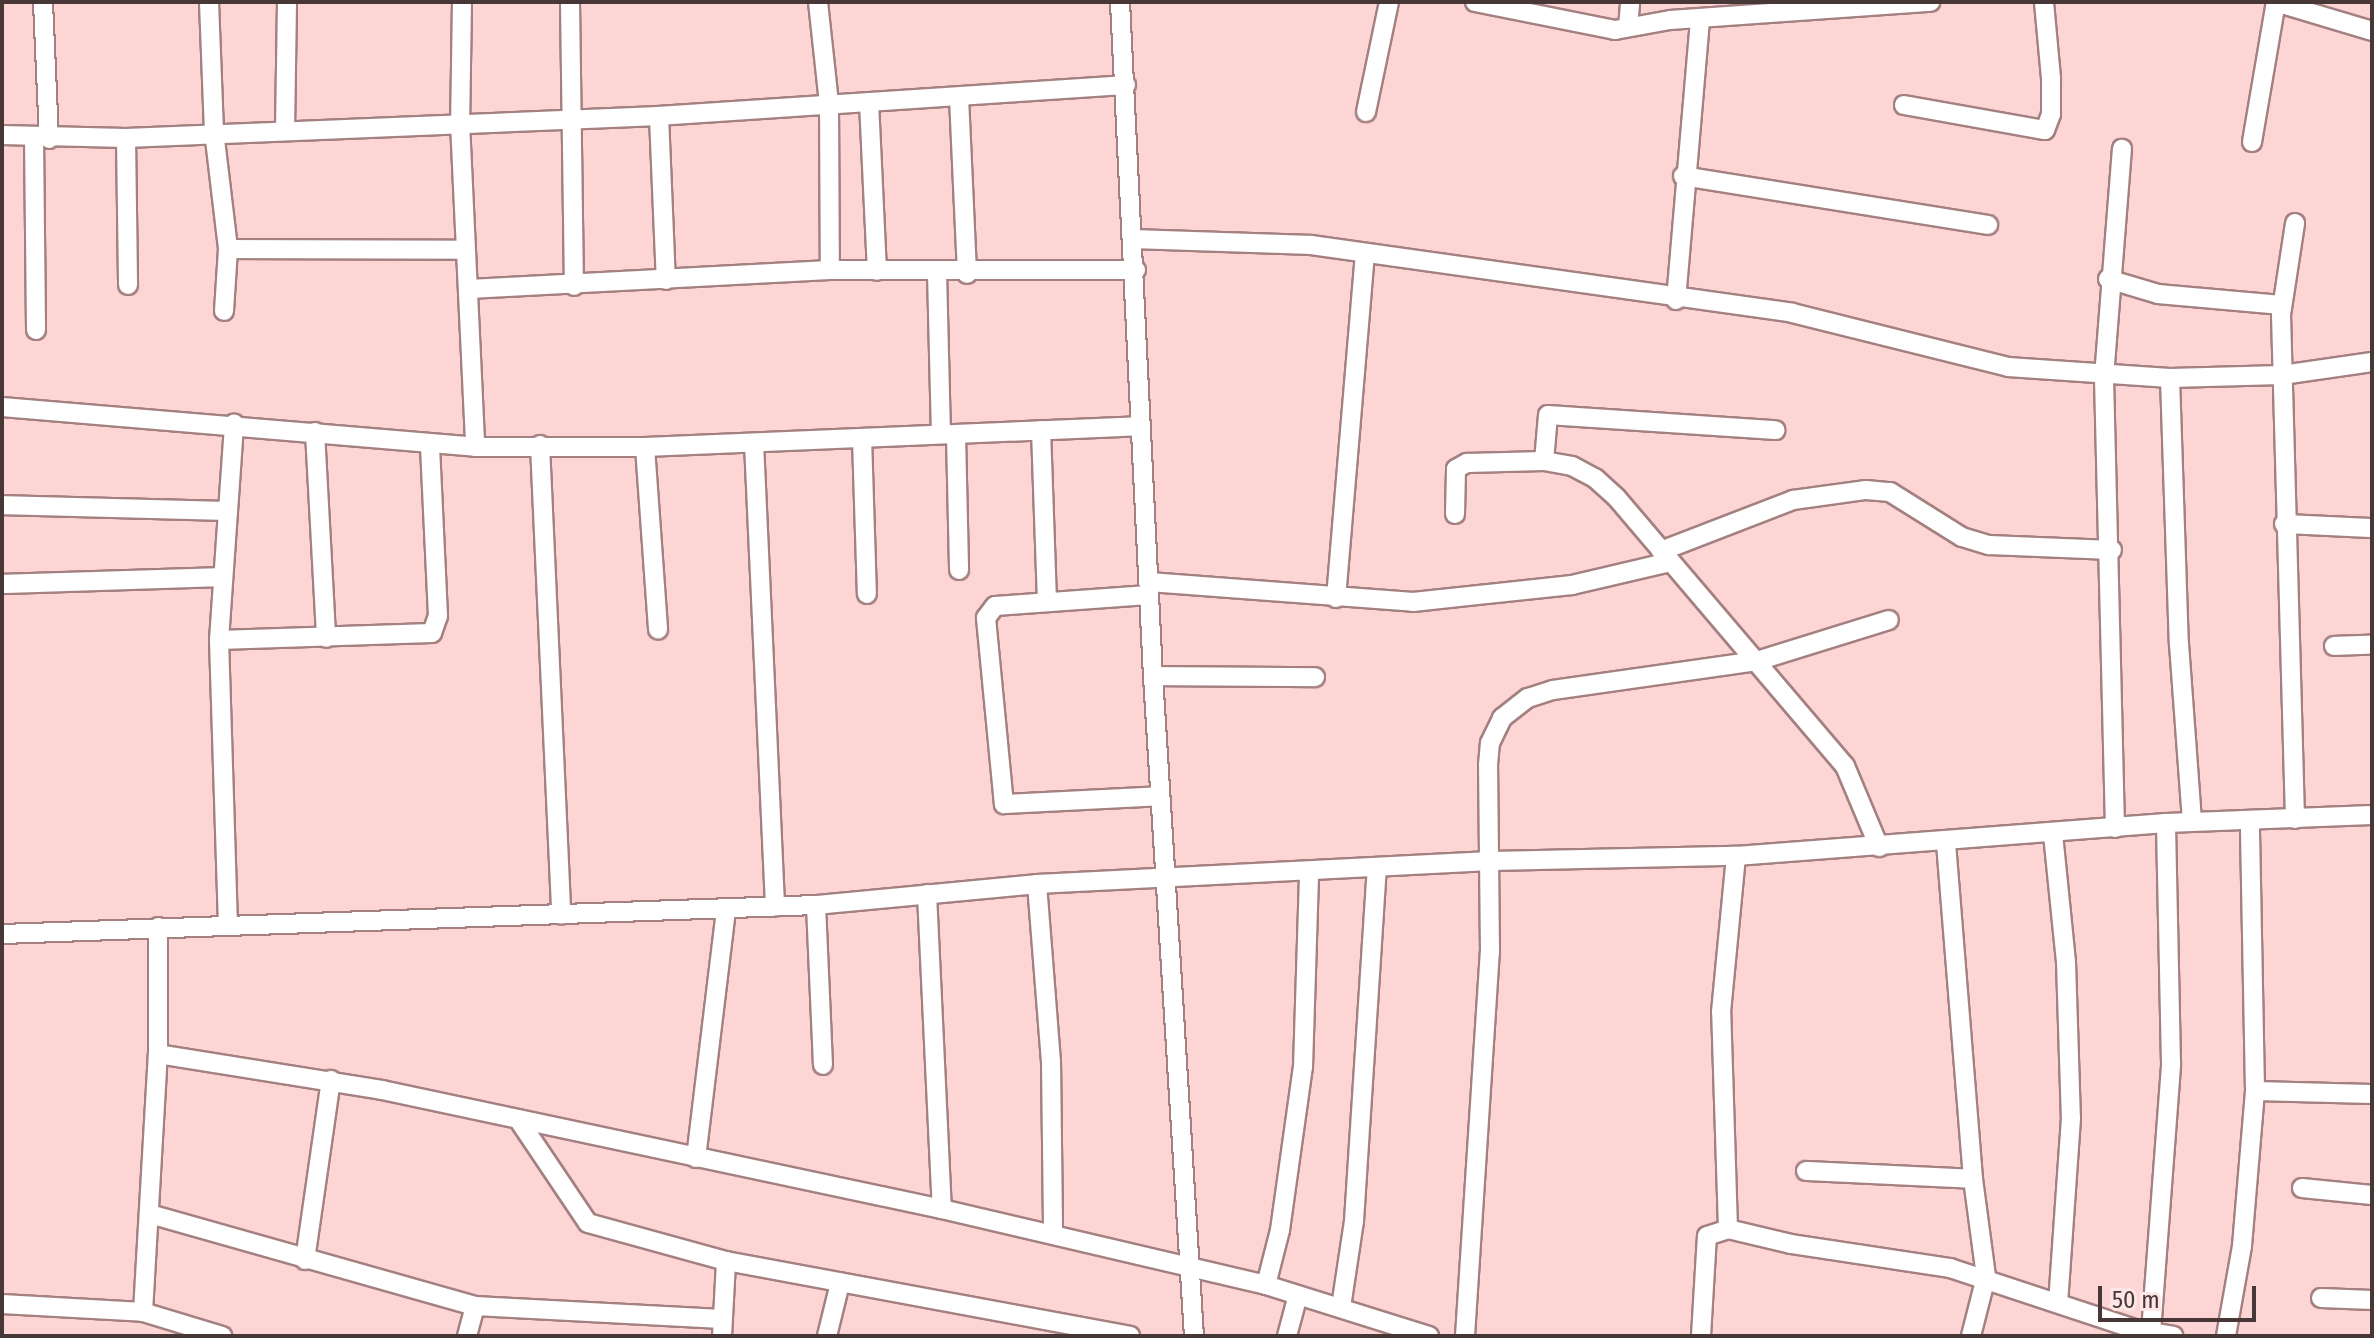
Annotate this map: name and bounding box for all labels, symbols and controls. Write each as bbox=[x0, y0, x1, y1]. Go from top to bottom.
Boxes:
scale bar bbox=[2102, 1270, 2260, 1320]
text: 50 m bbox=[2112, 1286, 2160, 1314]

